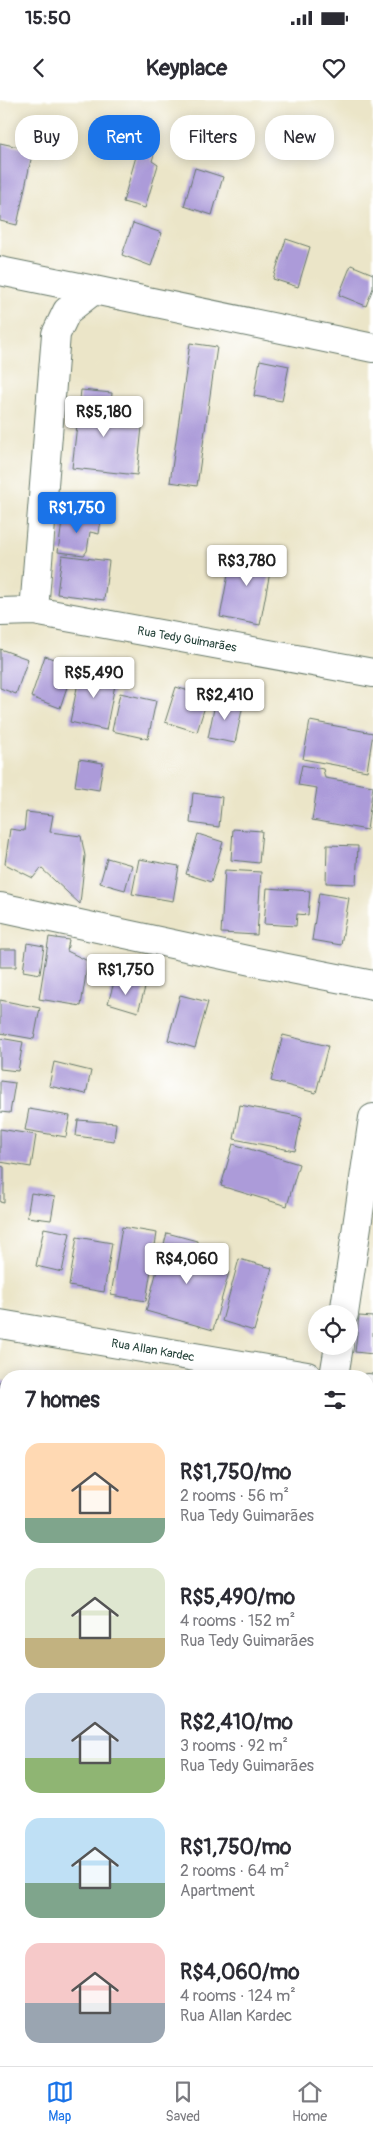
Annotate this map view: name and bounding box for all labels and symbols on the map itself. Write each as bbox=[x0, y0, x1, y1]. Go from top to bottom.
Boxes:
pin: R$5,180 bbox=[58, 396, 150, 438]
pin: R$1,750 bbox=[31, 492, 123, 534]
pin: R$3,780 bbox=[201, 544, 293, 587]
street label: Rua Tedy Guimarães bbox=[136, 623, 238, 656]
pin: R$5,490 bbox=[48, 656, 140, 699]
pin: R$2,410 bbox=[179, 678, 271, 721]
pin: R$1,750 bbox=[80, 954, 172, 996]
pin: R$4,060 bbox=[141, 1242, 233, 1285]
street label: Rua Allan Kardec bbox=[110, 1336, 196, 1365]

